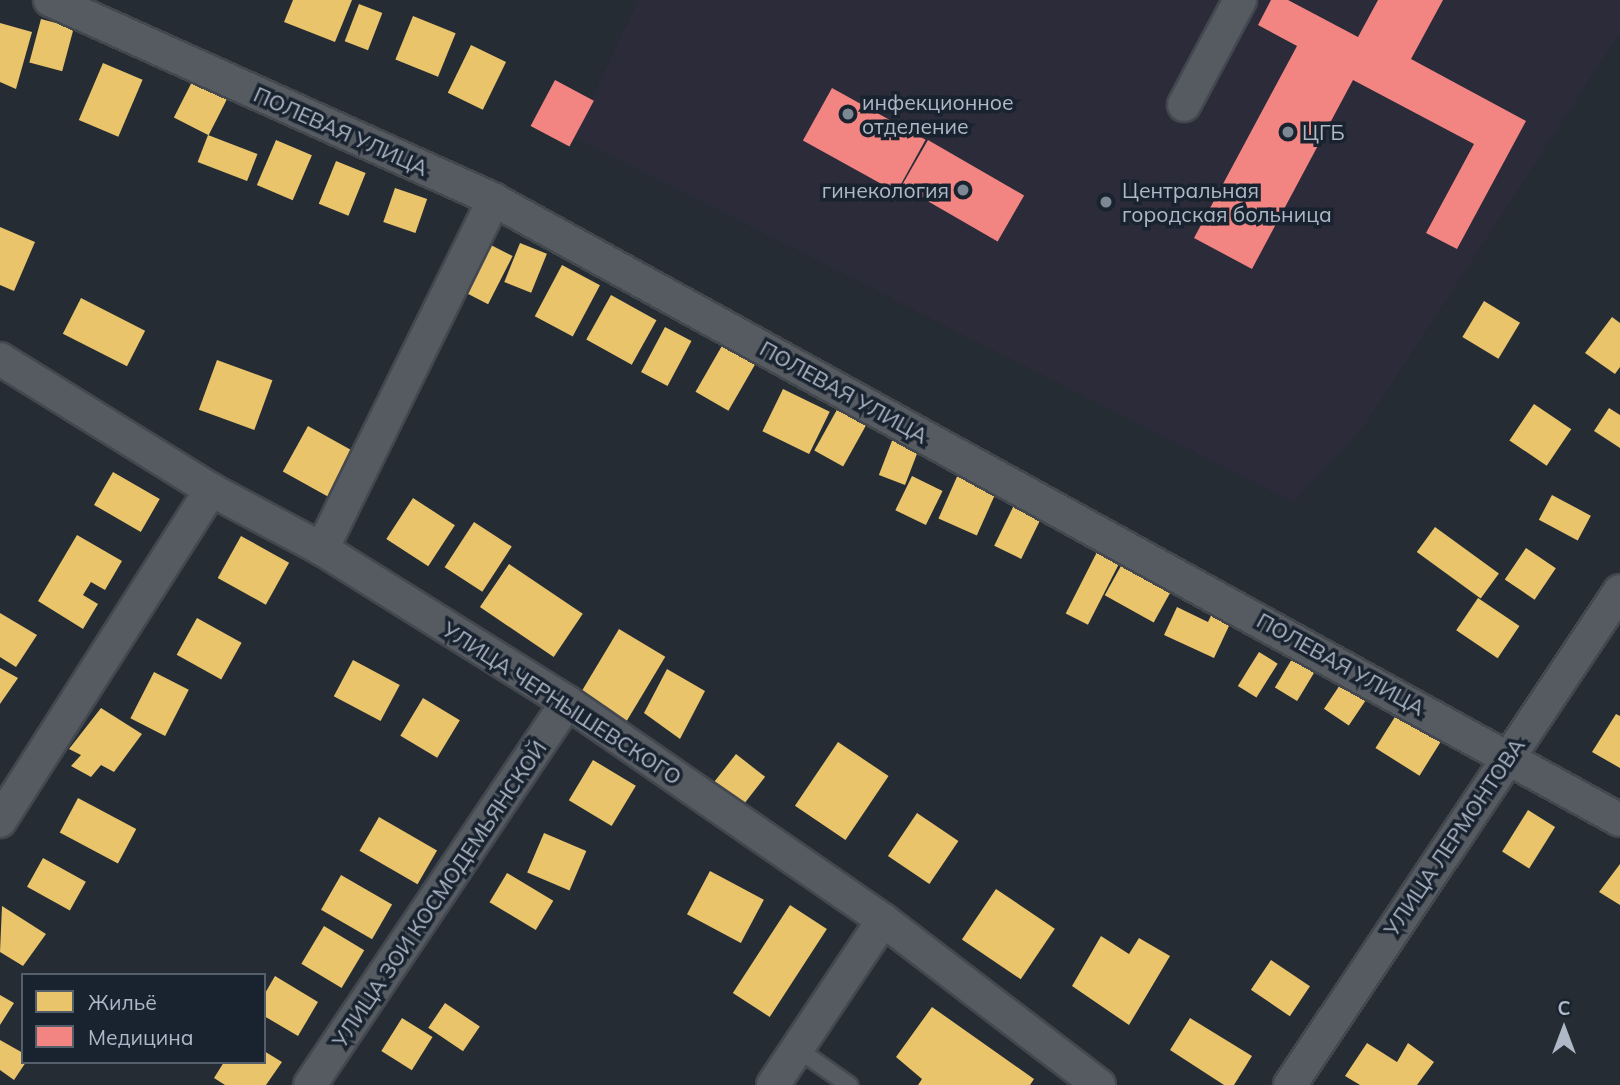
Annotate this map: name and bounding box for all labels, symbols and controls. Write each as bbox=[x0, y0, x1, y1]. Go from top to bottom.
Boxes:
street label: ПОЛЕВАЯ УЛИЦА bbox=[250, 81, 432, 181]
place label: инфекционное отделение bbox=[862, 89, 1014, 139]
marker: инфекционное отделение bbox=[840, 106, 856, 122]
place label: ЦГБ bbox=[1302, 119, 1345, 145]
marker: ЦГБ bbox=[1280, 124, 1296, 140]
place label: гинекология bbox=[822, 177, 949, 203]
place label: Центральная городская больница bbox=[1122, 177, 1332, 227]
marker: гинекология bbox=[955, 182, 971, 198]
marker: Центральная городская больница bbox=[1096, 192, 1116, 212]
street label: ПОЛЕВАЯ УЛИЦА bbox=[756, 335, 932, 449]
street label: ПОЛЕВАЯ УЛИЦА bbox=[1253, 607, 1429, 721]
street label: УЛИЦА ЧЕРНЫШЕВСКОГО bbox=[438, 616, 686, 790]
street label: УЛИЦА ЛЕРМОНТОВА bbox=[1378, 733, 1530, 941]
street label: УЛИЦА ЗОИ КОСМОДЕМЬЯНСКОЙ bbox=[327, 736, 551, 1052]
legend bbox=[21, 973, 266, 1064]
text: Жильё bbox=[88, 989, 157, 1015]
north arrow bbox=[1529, 994, 1599, 1064]
text: С bbox=[1557, 996, 1571, 1020]
text: Медицина bbox=[88, 1024, 194, 1050]

